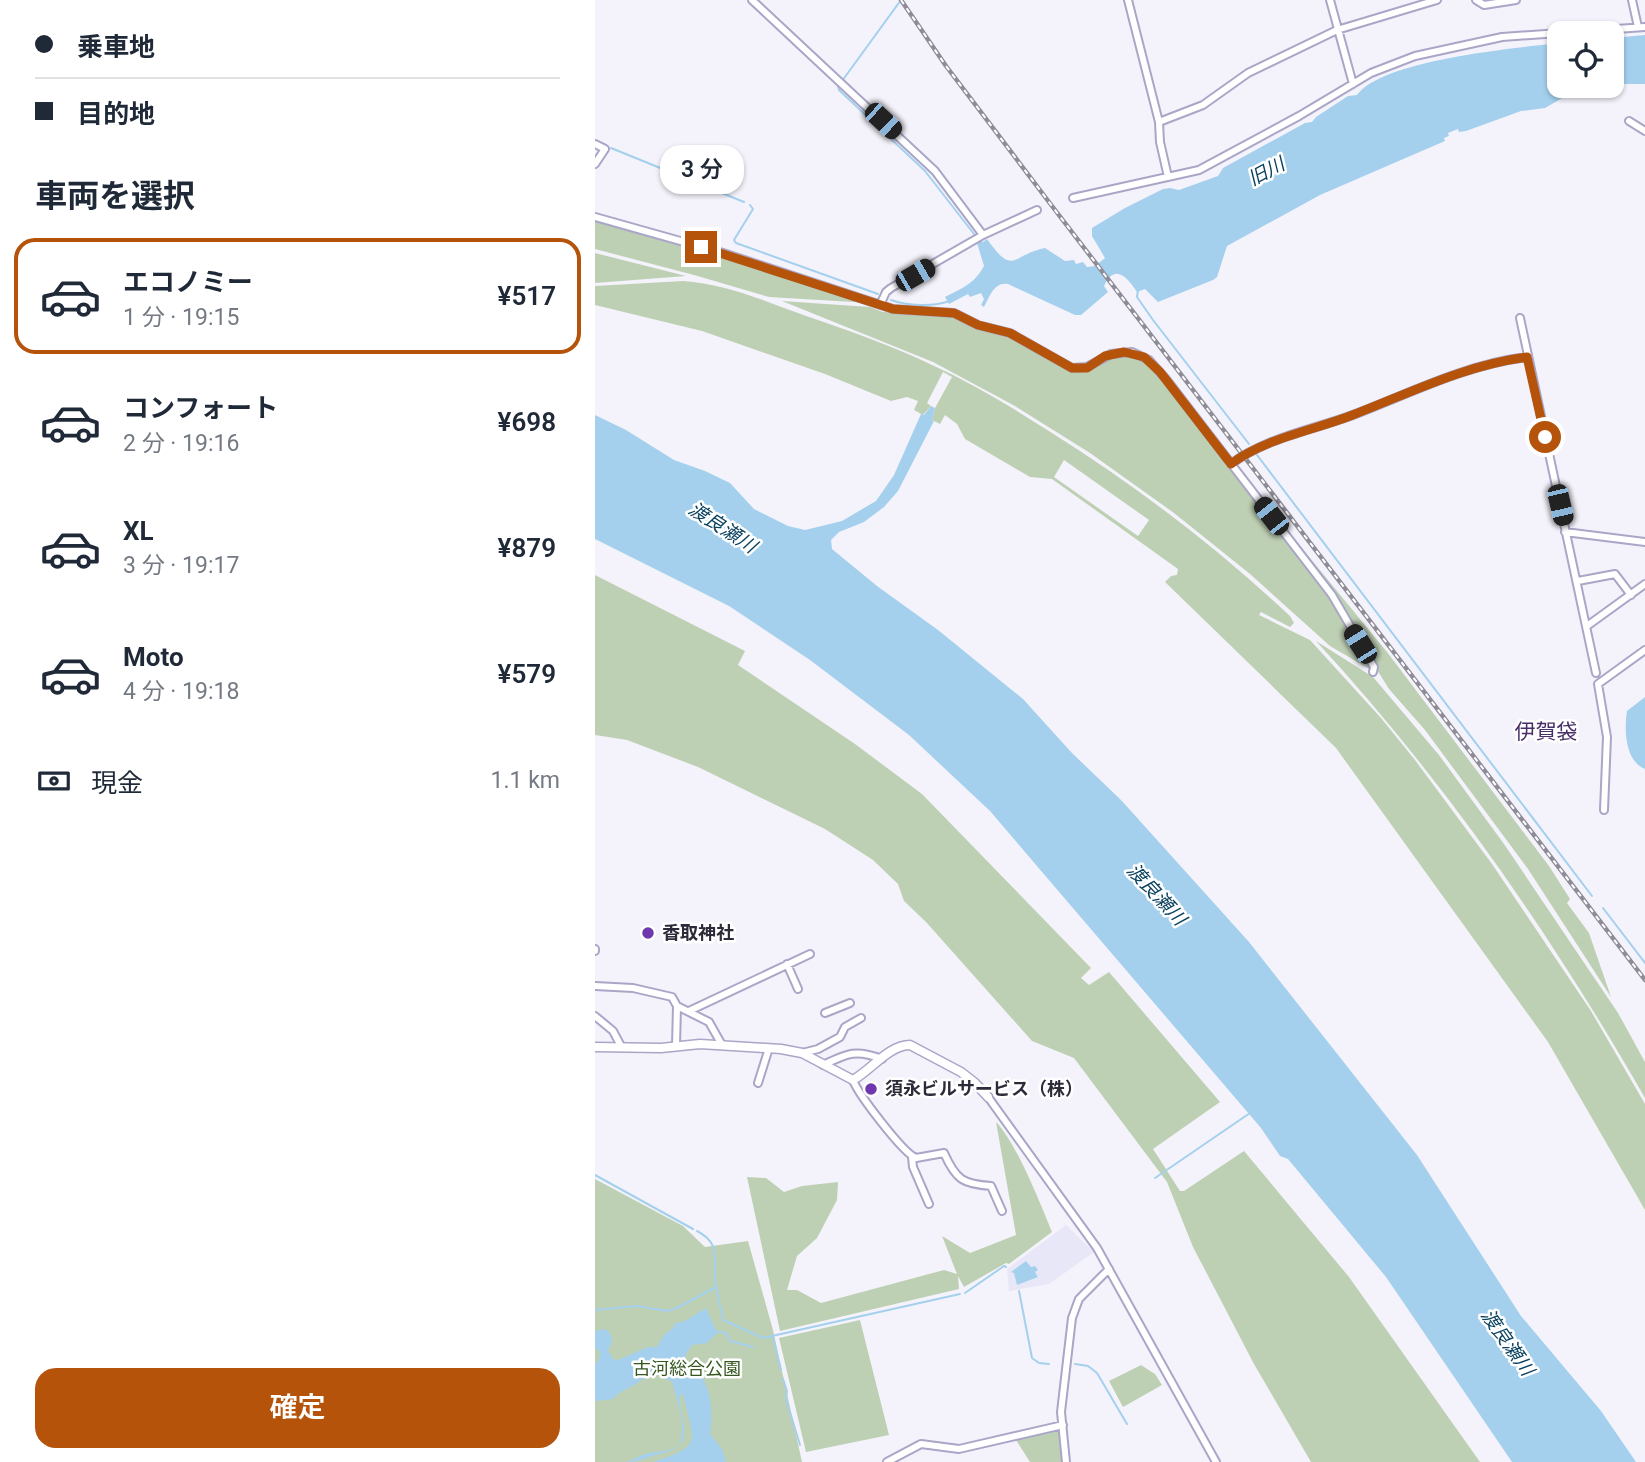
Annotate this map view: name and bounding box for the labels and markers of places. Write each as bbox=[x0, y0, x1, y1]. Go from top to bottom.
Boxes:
place label: 香取神社 bbox=[662, 922, 734, 943]
marker: 香取神社 bbox=[640, 925, 656, 941]
place label: 須永ビルサービス（株） bbox=[885, 1078, 1083, 1099]
marker: 須永ビルサービス（株） bbox=[863, 1081, 879, 1097]

